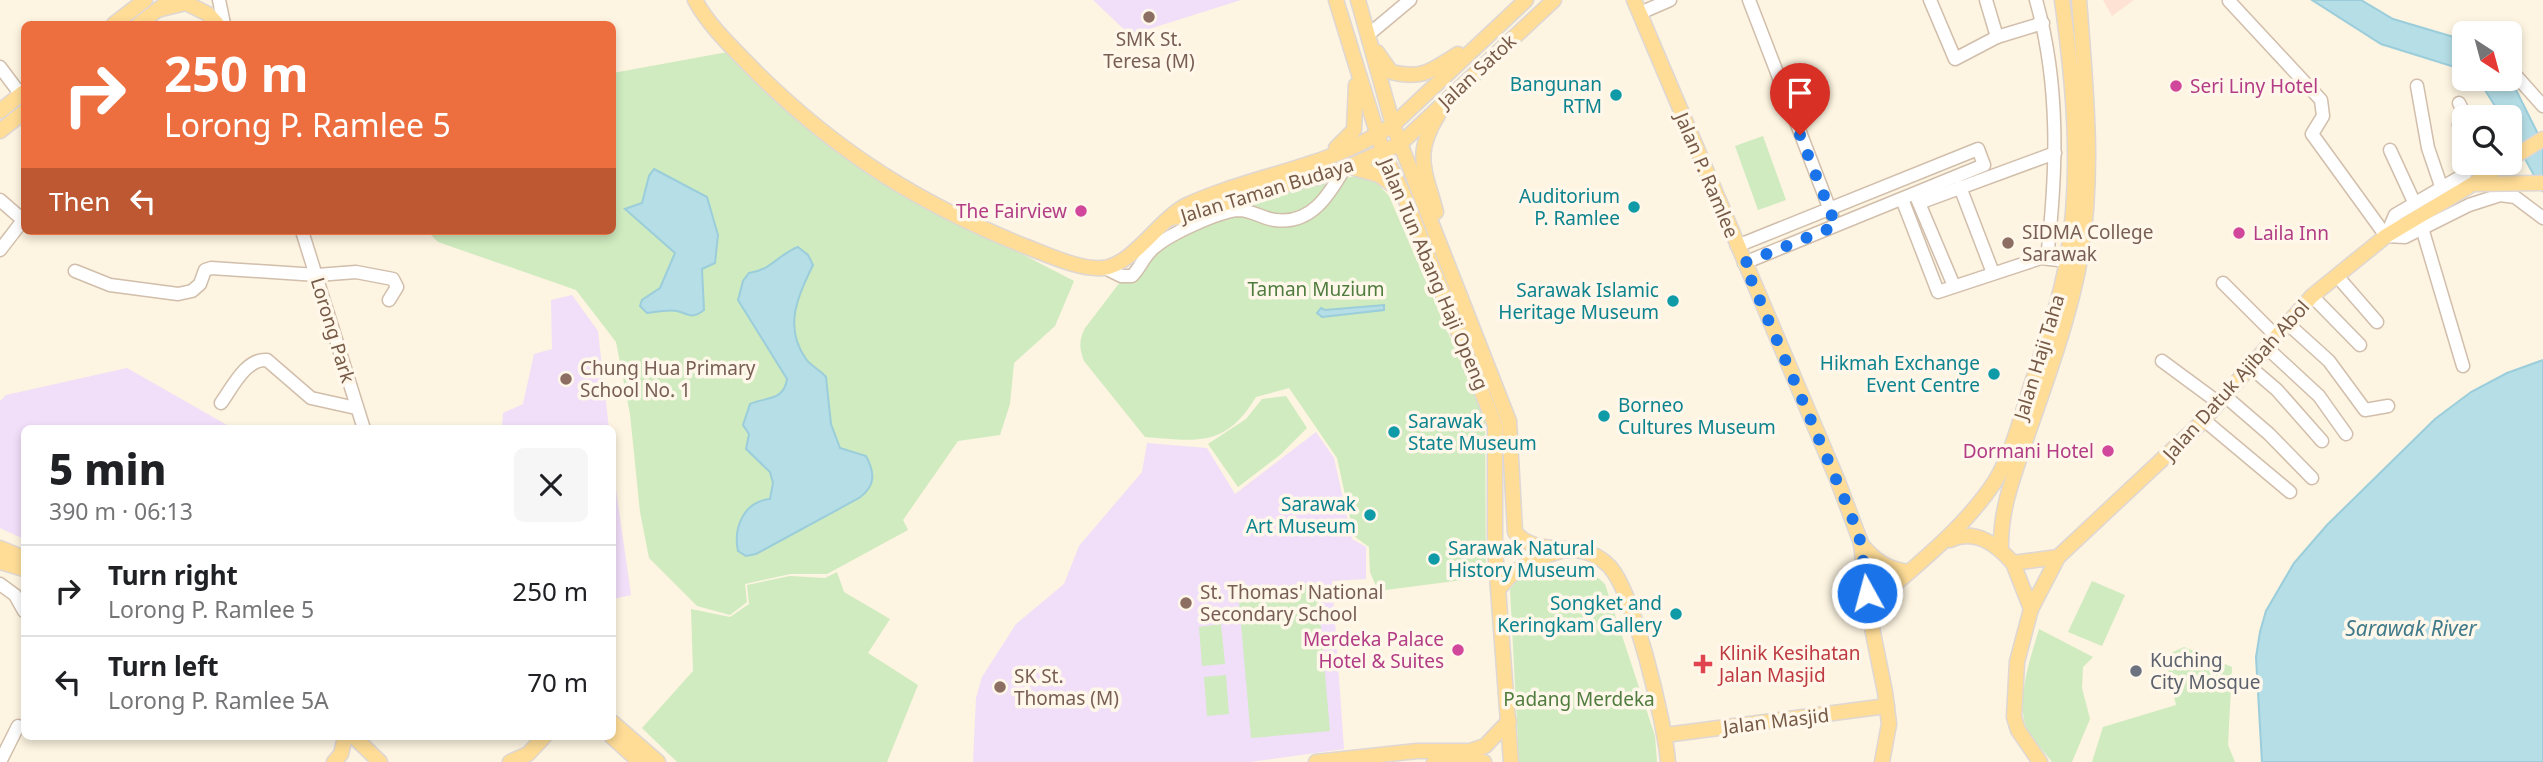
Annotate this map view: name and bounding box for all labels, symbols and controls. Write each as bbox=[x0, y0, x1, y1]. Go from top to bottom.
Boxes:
marker: SMK St. Teresa (M) bbox=[1141, 9, 1157, 25]
north arrow bbox=[2452, 21, 2522, 91]
map controls bbox=[2452, 21, 2522, 175]
place label: SMK St. Teresa (M) bbox=[1103, 26, 1195, 74]
street label: Jalan Satok bbox=[1431, 28, 1522, 115]
text: 250 m bbox=[164, 40, 309, 106]
icon: right bbox=[49, 49, 140, 140]
pin bbox=[1770, 63, 1830, 135]
place label: Bangunan RTM bbox=[1510, 71, 1602, 119]
place label: Seri Liny Hotel bbox=[2190, 73, 2318, 99]
icon: arrive bbox=[1781, 74, 1819, 112]
marker: Seri Liny Hotel bbox=[2168, 78, 2184, 94]
marker: Bangunan RTM bbox=[1608, 87, 1624, 103]
text: Lorong P. Ramlee 5 bbox=[164, 103, 451, 146]
button: search bbox=[2452, 105, 2522, 175]
street label: Jalan P. Ramlee bbox=[1668, 107, 1745, 242]
street label: Jalan Taman Budaya bbox=[1175, 151, 1357, 229]
street label: Jalan Tun Abang Haji Openg bbox=[1373, 152, 1495, 394]
icon: left bbox=[124, 182, 162, 220]
text: Then bbox=[49, 183, 110, 219]
place label: Auditorium P. Ramlee bbox=[1519, 183, 1620, 231]
place label: The Fairview bbox=[956, 198, 1067, 224]
marker: Auditorium P. Ramlee bbox=[1626, 199, 1642, 215]
marker: The Fairview bbox=[1073, 203, 1089, 219]
place label: SIDMA College Sarawak bbox=[2022, 219, 2153, 267]
place label: Laila Inn bbox=[2253, 220, 2329, 246]
marker: Laila Inn bbox=[2231, 225, 2247, 241]
marker: SIDMA College Sarawak bbox=[2000, 235, 2016, 251]
street label: Lorong Park bbox=[305, 274, 361, 386]
park label: Taman Muzium bbox=[1247, 276, 1385, 302]
place label: Sarawak Islamic Heritage Museum bbox=[1498, 277, 1659, 325]
street label: Jalan Haji Taha bbox=[2007, 291, 2070, 425]
marker: Sarawak Islamic Heritage Museum bbox=[1665, 293, 1681, 309]
street label: Jalan Datuk Ajibah Abol bbox=[2156, 294, 2315, 467]
place label: Hikmah Exchange Event Centre bbox=[1820, 350, 1980, 398]
place label: Chung Hua Primary School No. 1 bbox=[580, 355, 756, 403]
marker: Hikmah Exchange Event Centre bbox=[1986, 366, 2002, 382]
marker: Chung Hua Primary School No. 1 bbox=[558, 371, 574, 387]
place label: Borneo Cultures Museum bbox=[1618, 392, 1776, 440]
place label: Sarawak State Museum bbox=[1408, 408, 1537, 456]
marker: Borneo Cultures Museum bbox=[1596, 408, 1612, 424]
marker: Sarawak State Museum bbox=[1386, 424, 1402, 440]
place label: Dormani Hotel bbox=[1963, 438, 2094, 464]
text: 5 min bbox=[49, 440, 166, 497]
marker: Dormani Hotel bbox=[2100, 443, 2116, 459]
button: close bbox=[514, 448, 588, 522]
place label: Sarawak Art Museum bbox=[1246, 491, 1356, 539]
text: 390 m · 06:13 bbox=[49, 495, 193, 527]
marker: Sarawak Art Museum bbox=[1362, 507, 1378, 523]
place label: Sarawak Natural History Museum bbox=[1448, 535, 1595, 583]
marker: Sarawak Natural History Museum bbox=[1426, 551, 1442, 567]
position arrow bbox=[1830, 556, 1904, 630]
text: Turn right bbox=[108, 557, 238, 593]
icon: right bbox=[49, 572, 87, 610]
text: 250 m bbox=[512, 573, 588, 609]
place label: St. Thomas' National Secondary School bbox=[1200, 579, 1384, 627]
place label: Songket and Keringkam Gallery bbox=[1497, 590, 1662, 638]
text: Lorong P. Ramlee 5 bbox=[108, 593, 314, 625]
marker: St. Thomas' National Secondary School bbox=[1178, 595, 1194, 611]
marker: Songket and Keringkam Gallery bbox=[1668, 606, 1684, 622]
water label: Sarawak River bbox=[2345, 614, 2478, 642]
place label: Merdeka Palace Hotel & Suites bbox=[1303, 626, 1444, 674]
place label: Klinik Kesihatan Jalan Masjid bbox=[1717, 640, 1860, 688]
marker: Merdeka Palace Hotel & Suites bbox=[1450, 642, 1466, 658]
place label: Kuching City Mosque bbox=[2150, 647, 2260, 695]
text: Turn left bbox=[108, 648, 219, 684]
marker: Klinik Kesihatan Jalan Masjid bbox=[1693, 654, 1713, 674]
icon: left bbox=[49, 663, 87, 701]
place label: SK St. Thomas (M) bbox=[1014, 663, 1119, 711]
marker: Kuching City Mosque bbox=[2128, 663, 2144, 679]
text: 70 m bbox=[527, 664, 588, 700]
marker: SK St. Thomas (M) bbox=[992, 679, 1008, 695]
text: Lorong P. Ramlee 5A bbox=[108, 684, 329, 716]
park label: Padang Merdeka bbox=[1503, 686, 1655, 712]
street label: Jalan Masjid bbox=[1720, 702, 1830, 741]

